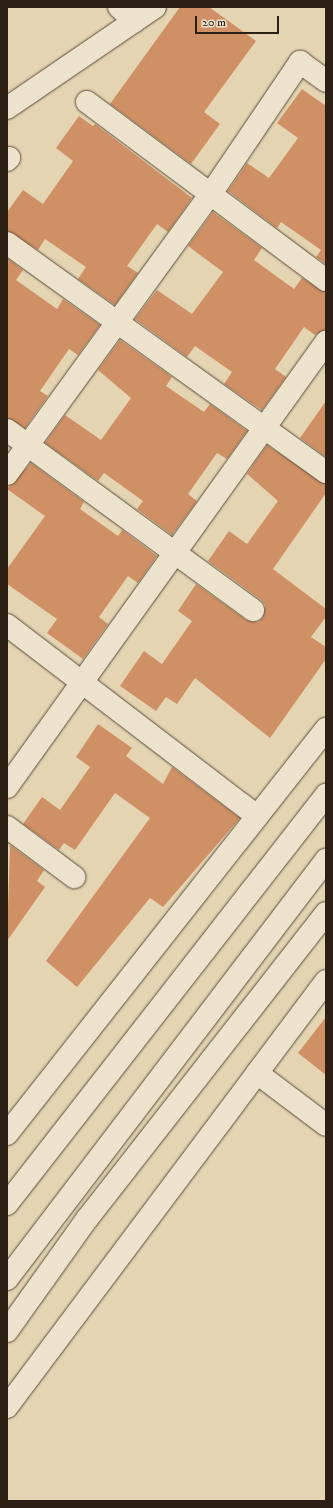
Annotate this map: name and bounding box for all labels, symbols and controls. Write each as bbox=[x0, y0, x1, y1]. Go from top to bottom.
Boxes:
scale bar bbox=[197, 8, 281, 34]
text: 20 m bbox=[202, 15, 226, 30]

